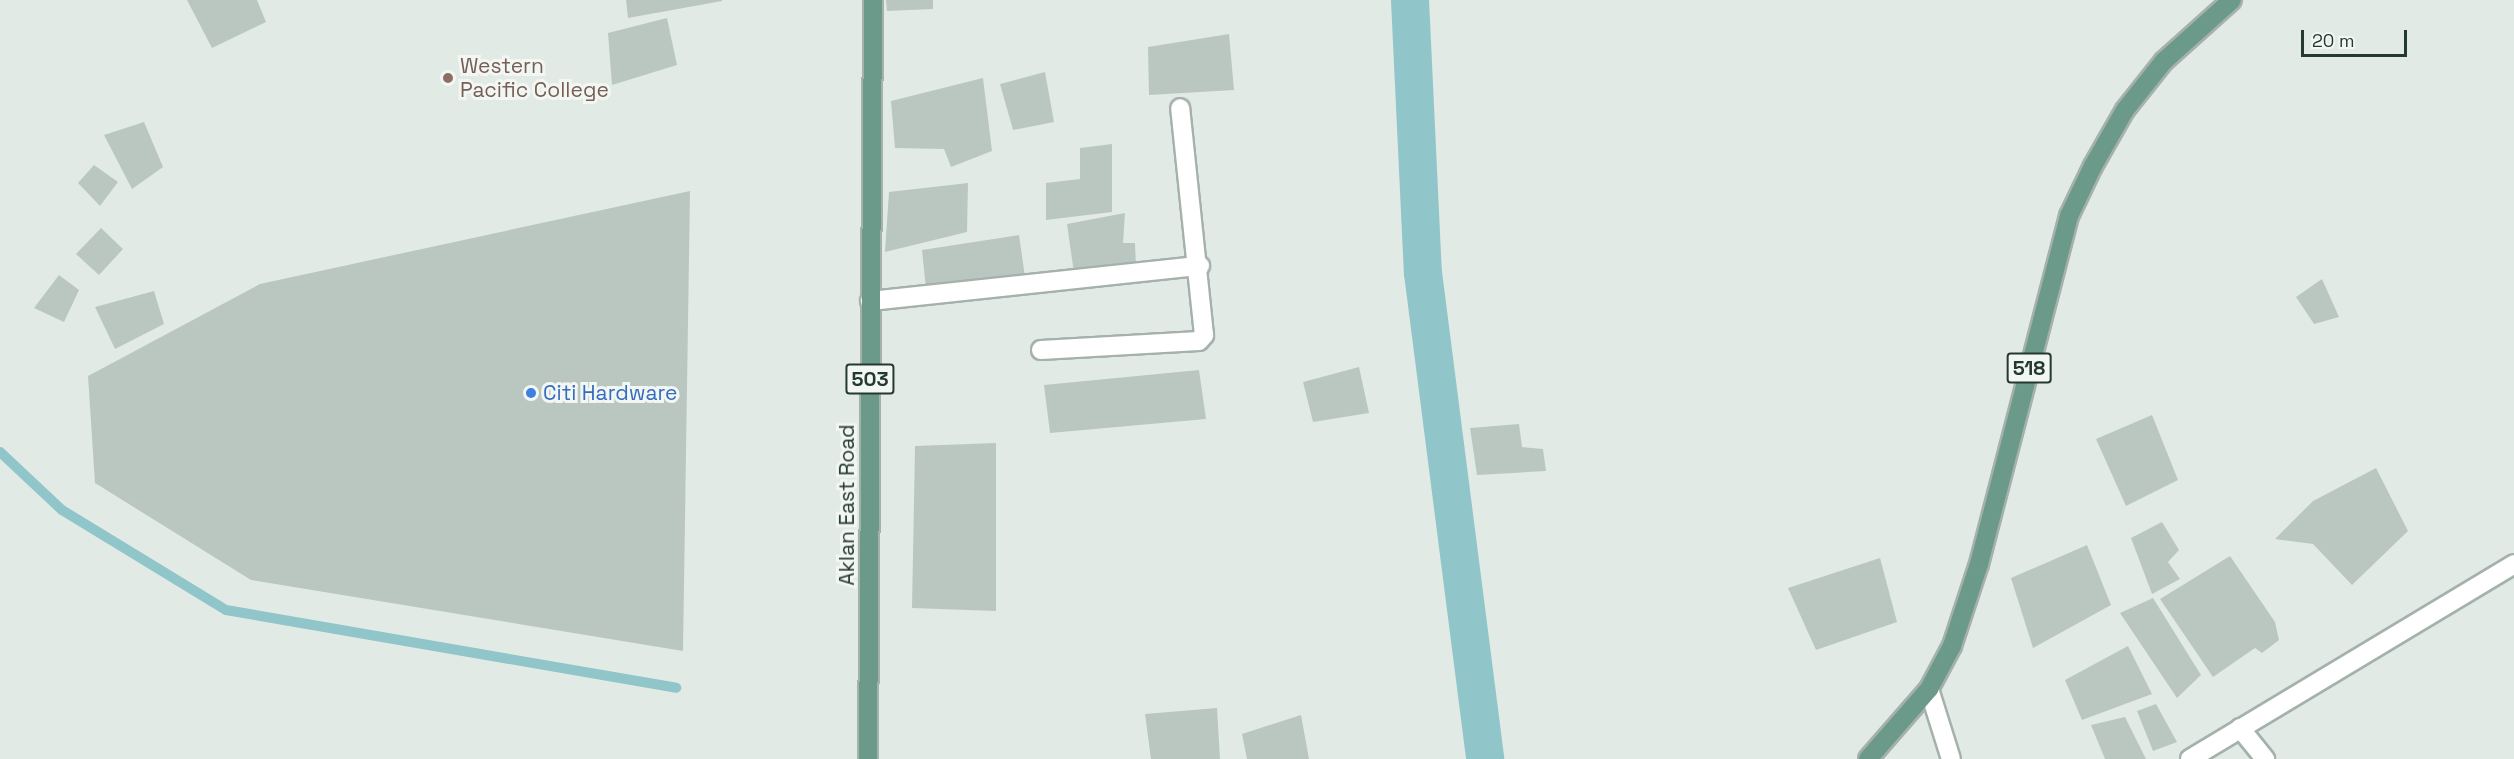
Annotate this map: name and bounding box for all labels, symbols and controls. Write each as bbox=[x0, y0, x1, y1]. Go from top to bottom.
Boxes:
scale bar bbox=[2304, 18, 2410, 56]
text: 20 m bbox=[2312, 29, 2355, 52]
place label: Western Pacific College bbox=[460, 53, 609, 103]
marker: Western Pacific College bbox=[441, 71, 455, 85]
road number: 518 bbox=[2006, 351, 2052, 385]
road number: 503 bbox=[844, 362, 896, 396]
place label: Citi Hardware bbox=[543, 380, 677, 406]
marker: Citi Hardware bbox=[524, 386, 538, 400]
street label: Aklan East Road bbox=[834, 424, 860, 586]

